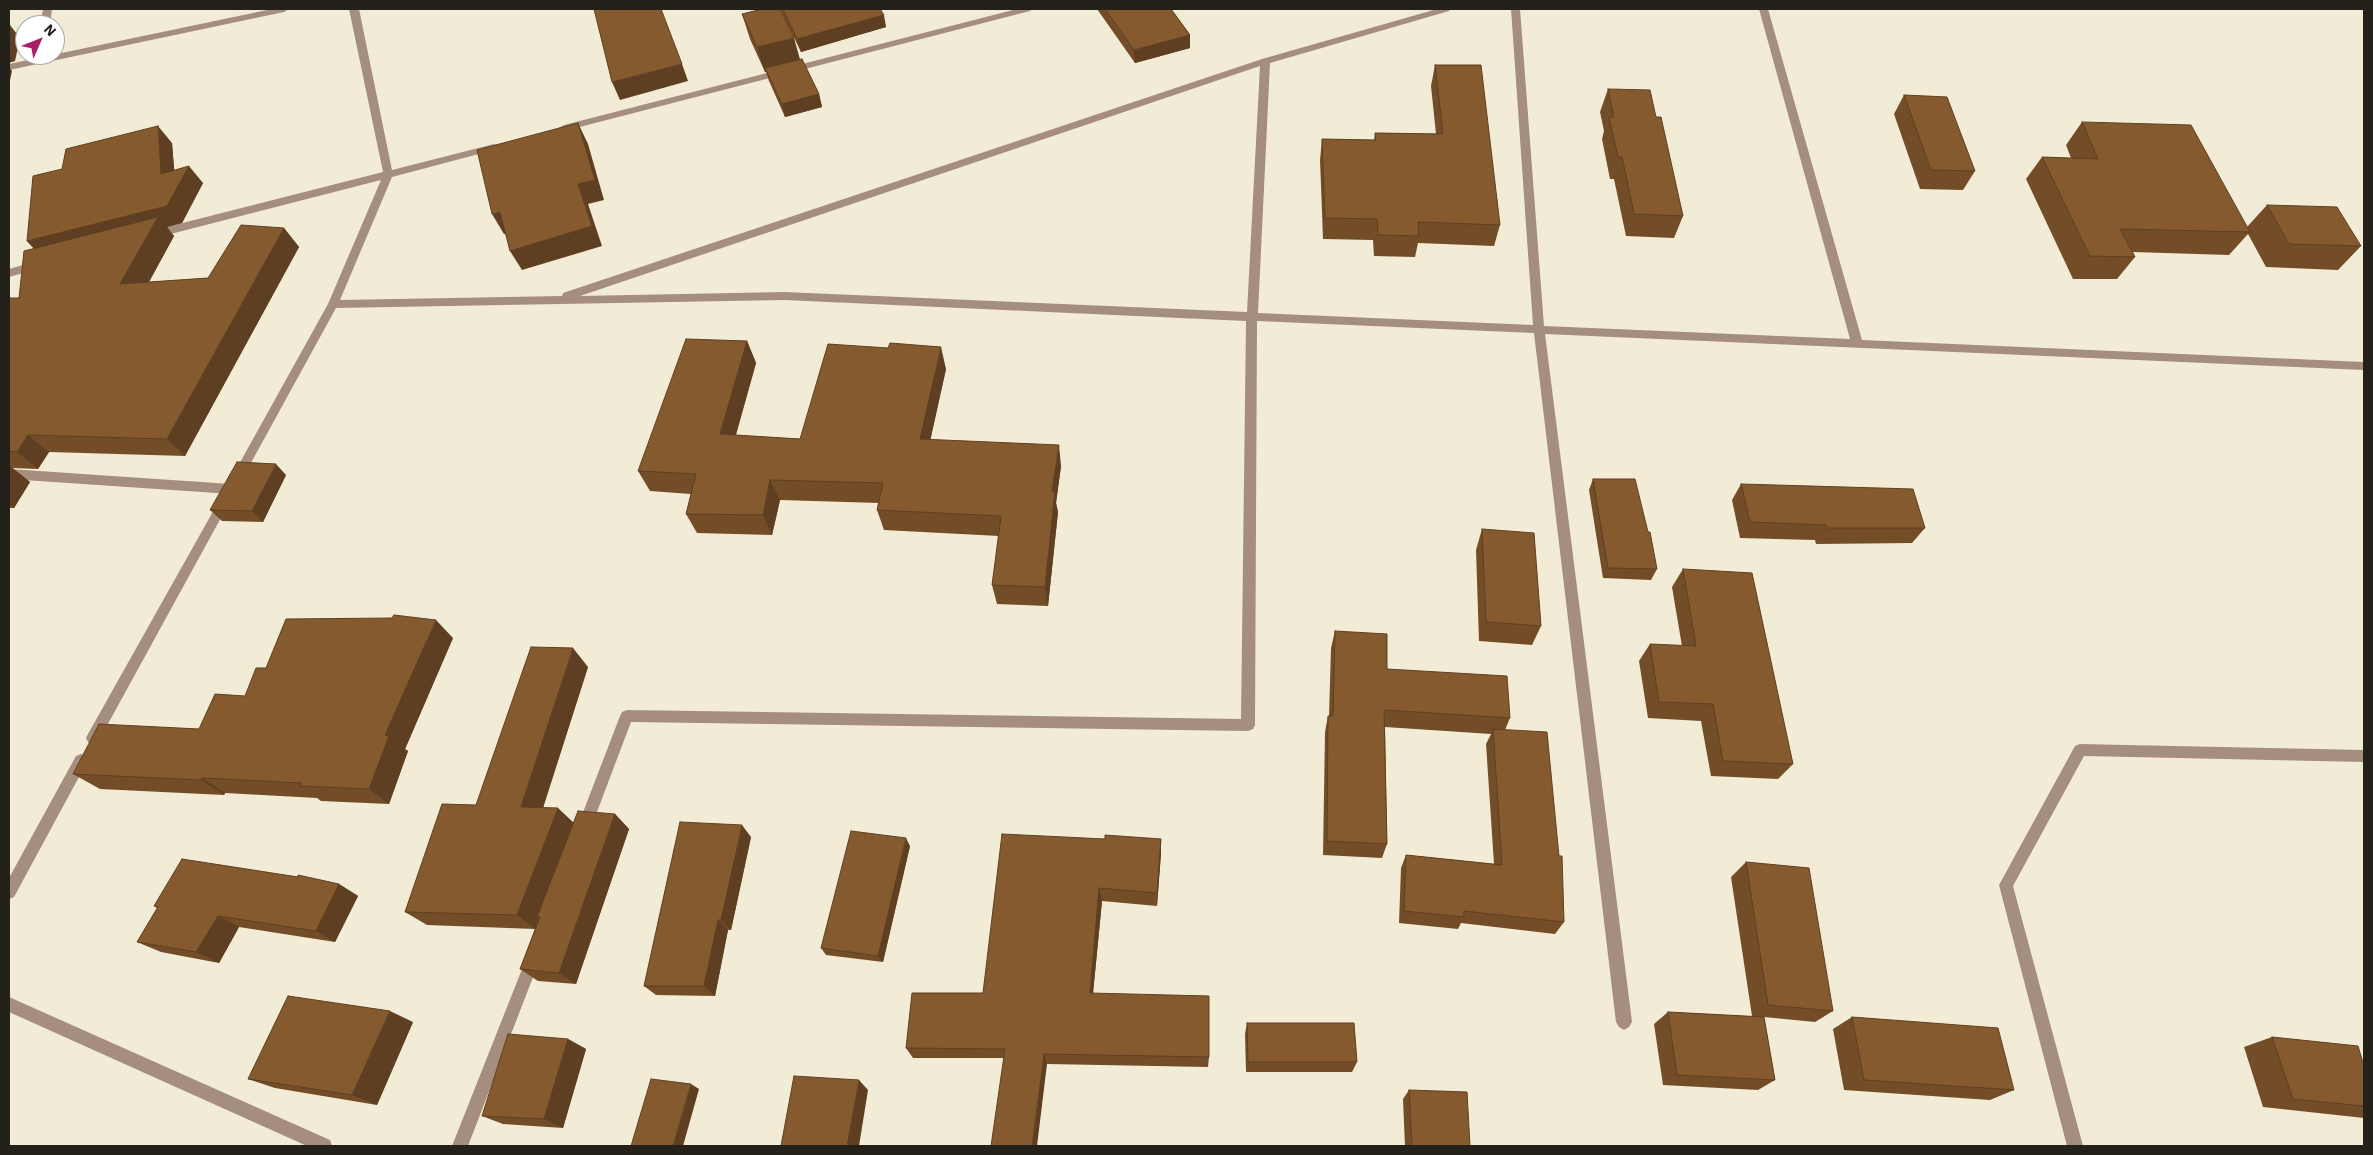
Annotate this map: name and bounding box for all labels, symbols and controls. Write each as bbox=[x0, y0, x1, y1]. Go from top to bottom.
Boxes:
north arrow bbox=[15, 15, 65, 65]
text: N bbox=[40, 20, 60, 40]

